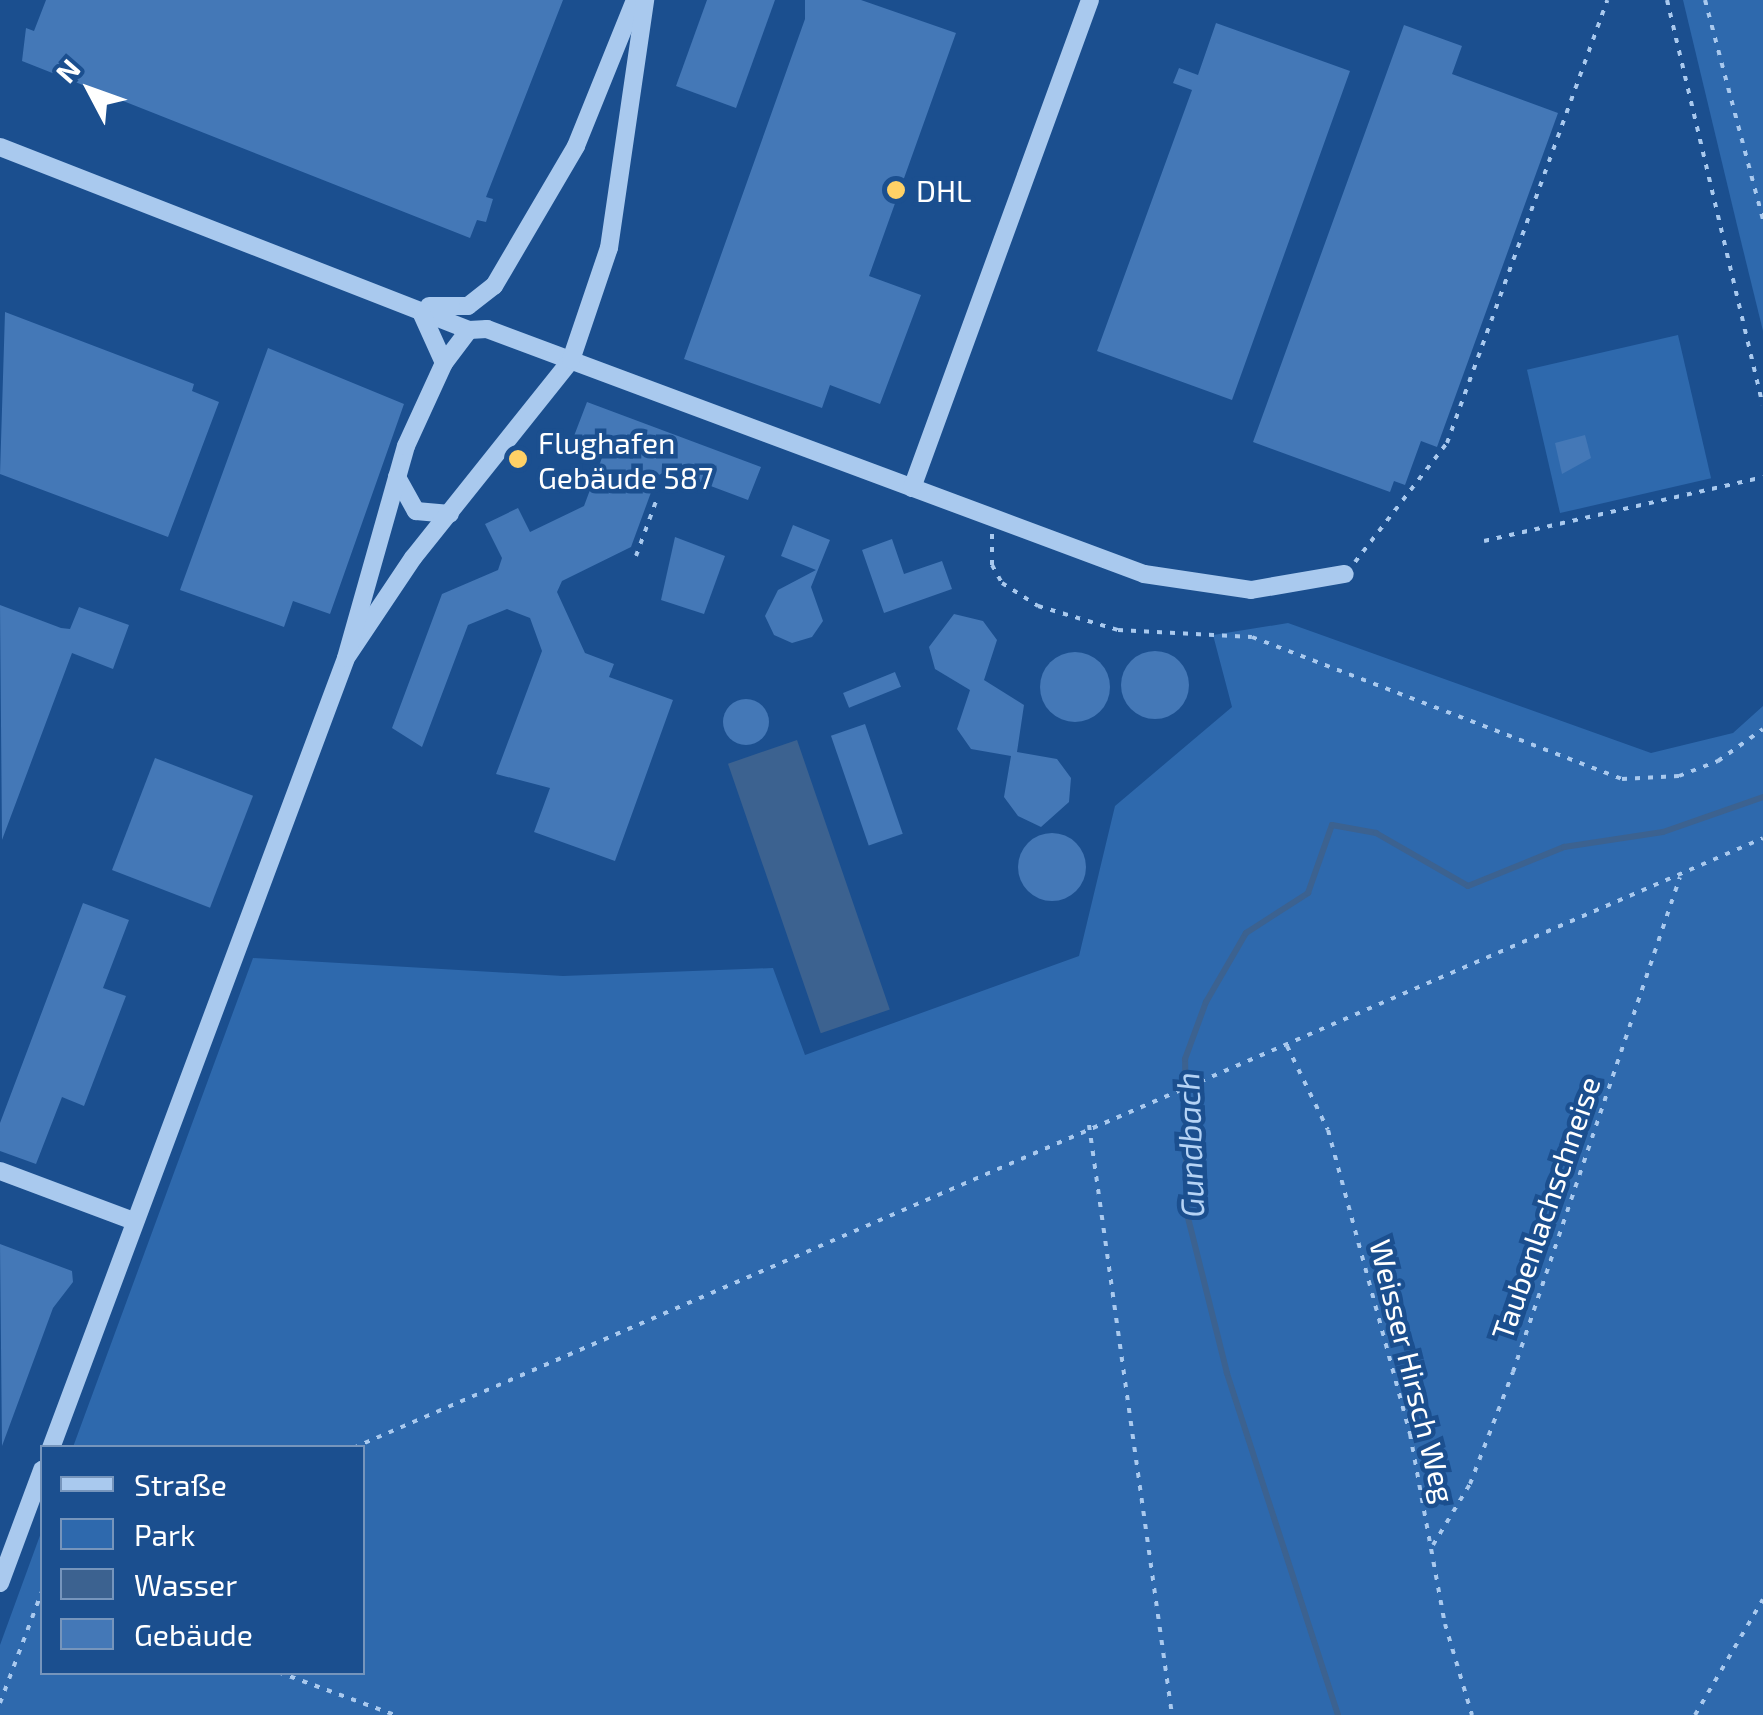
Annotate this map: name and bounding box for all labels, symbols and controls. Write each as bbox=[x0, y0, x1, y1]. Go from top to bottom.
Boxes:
north arrow bbox=[40, 40, 140, 140]
text: N bbox=[48, 52, 87, 89]
place label: DHL bbox=[916, 172, 971, 208]
marker: DHL bbox=[885, 179, 907, 201]
place label: Flughafen Gebäude 587 bbox=[538, 424, 713, 494]
marker: Flughafen Gebäude 587 bbox=[507, 448, 529, 470]
water label: Gundbach bbox=[1167, 1072, 1211, 1218]
street label: Taubenlachschneise bbox=[1483, 1072, 1607, 1344]
street label: Weisser Hirsch Weg bbox=[1363, 1235, 1463, 1507]
legend bbox=[40, 1445, 365, 1675]
text: Straße bbox=[134, 1466, 227, 1502]
text: Park bbox=[134, 1516, 195, 1552]
text: Wasser bbox=[134, 1566, 237, 1602]
text: Gebäude bbox=[134, 1616, 253, 1652]

